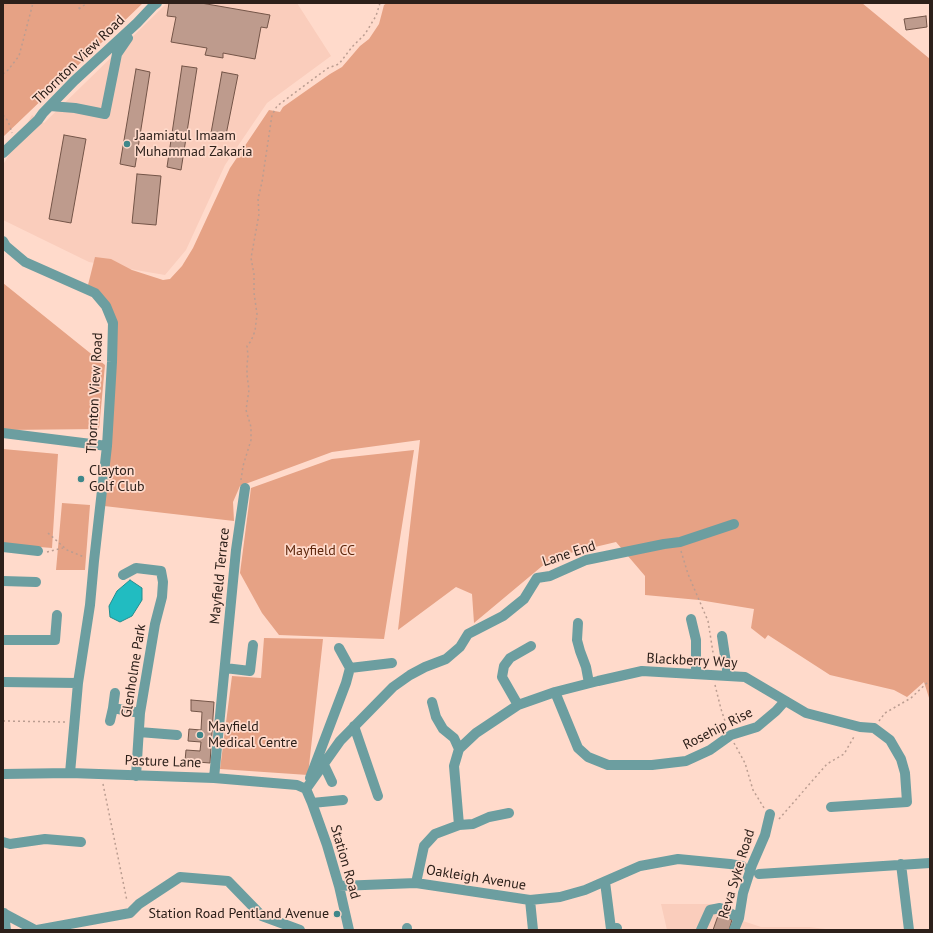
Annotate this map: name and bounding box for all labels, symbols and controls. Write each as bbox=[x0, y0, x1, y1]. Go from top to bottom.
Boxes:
street label: Thornton View Road bbox=[30, 12, 128, 108]
place label: Jaamiatul Imaam Muhammad Zakaria bbox=[135, 128, 253, 160]
marker: Jaamiatul Imaam Muhammad Zakaria bbox=[122, 139, 132, 149]
street label: Thornton View Road bbox=[83, 332, 107, 454]
place label: Clayton Golf Club bbox=[89, 463, 145, 496]
marker: Clayton Golf Club bbox=[76, 474, 86, 484]
street label: Mayfield Terrace bbox=[207, 527, 233, 625]
street label: Lane End bbox=[540, 537, 598, 571]
park label: Mayfield CC bbox=[285, 543, 355, 559]
street label: Glenholme Park bbox=[118, 623, 150, 719]
street label: Blackberry Way bbox=[646, 650, 738, 672]
street label: Rosehip Rise bbox=[680, 704, 756, 754]
place label: Mayfield Medical Centre bbox=[208, 719, 297, 752]
marker: Mayfield Medical Centre bbox=[195, 730, 205, 740]
street label: Pasture Lane bbox=[124, 752, 202, 772]
street label: Station Road bbox=[326, 823, 364, 901]
street label: Reva Syke Road bbox=[715, 827, 759, 921]
street label: Oakleigh Avenue bbox=[425, 862, 527, 894]
place label: Station Road Pentland Avenue bbox=[149, 906, 329, 922]
marker: Station Road Pentland Avenue bbox=[332, 909, 342, 919]

